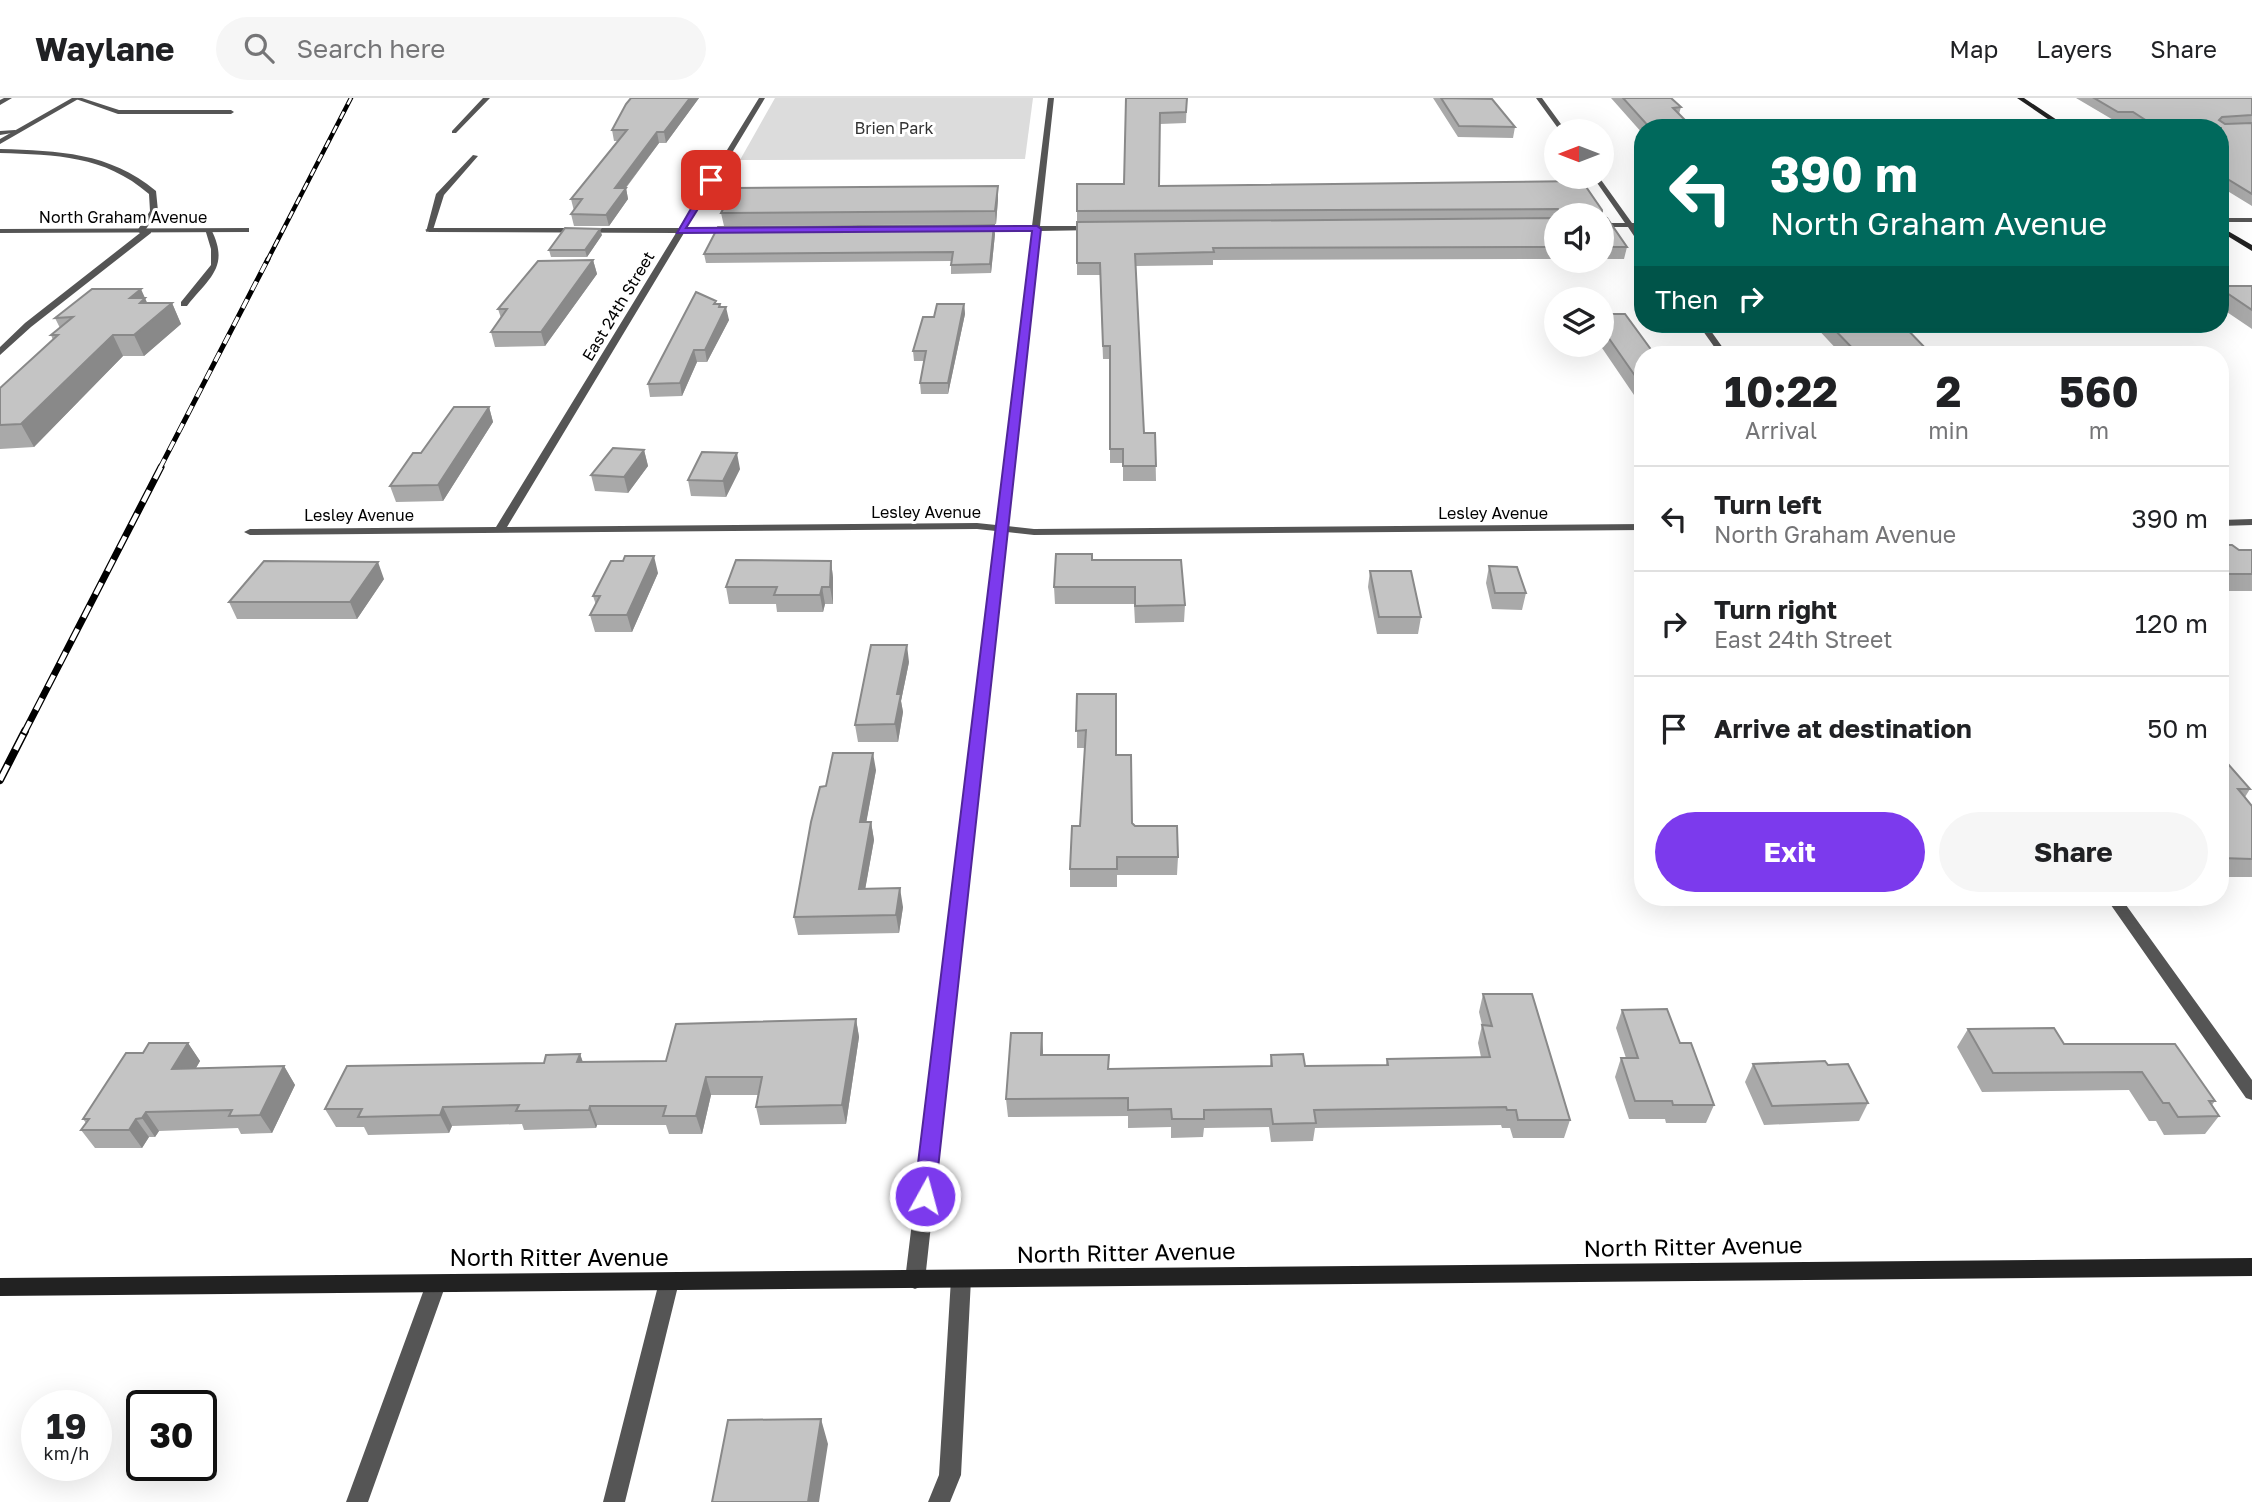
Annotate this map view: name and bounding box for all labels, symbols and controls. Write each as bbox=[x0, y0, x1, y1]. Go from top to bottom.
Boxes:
search box bbox=[216, 17, 706, 80]
text: Waylane bbox=[35, 29, 174, 68]
icon: search bbox=[240, 29, 278, 67]
text: Search here bbox=[296, 33, 445, 64]
text: Map bbox=[1949, 34, 1998, 63]
text: Layers bbox=[2036, 34, 2112, 63]
text: Share bbox=[2150, 34, 2217, 63]
park label: Brien Park bbox=[854, 118, 934, 138]
north arrow bbox=[1544, 119, 1614, 189]
map controls bbox=[1544, 119, 1614, 357]
text: 390 m bbox=[1770, 144, 1918, 203]
icon: left bbox=[1655, 147, 1746, 238]
pin bbox=[681, 150, 741, 210]
icon: arrive bbox=[692, 161, 730, 199]
button: sound bbox=[1544, 203, 1614, 273]
text: North Graham Avenue bbox=[1770, 204, 2107, 242]
street label: North Graham Avenue bbox=[39, 207, 207, 227]
street label: East 24th Street bbox=[577, 248, 659, 364]
icon: right bbox=[1732, 280, 1770, 318]
text: Then bbox=[1655, 284, 1718, 315]
button: layers bbox=[1544, 287, 1614, 357]
text: 10:22 bbox=[1724, 366, 1838, 416]
text: 2 bbox=[1936, 366, 1961, 416]
text: 560 bbox=[2059, 366, 2139, 416]
text: Arrival bbox=[1745, 416, 1817, 444]
text: min bbox=[1928, 416, 1969, 444]
text: m bbox=[2089, 416, 2109, 444]
text: Turn left bbox=[1714, 489, 1822, 520]
icon: left bbox=[1655, 500, 1693, 538]
street label: Lesley Avenue bbox=[871, 502, 981, 522]
street label: Lesley Avenue bbox=[1438, 503, 1548, 523]
text: 390 m bbox=[2131, 503, 2208, 534]
street label: Lesley Avenue bbox=[304, 505, 414, 525]
text: North Graham Avenue bbox=[1714, 520, 1956, 548]
text: Turn right bbox=[1714, 594, 1837, 625]
icon: right bbox=[1655, 605, 1693, 643]
text: 120 m bbox=[2135, 608, 2208, 639]
text: East 24th Street bbox=[1714, 625, 1892, 653]
icon: arrive bbox=[1655, 710, 1693, 748]
text: Arrive at destination bbox=[1714, 713, 1972, 744]
text: 50 m bbox=[2147, 713, 2208, 744]
button: Exit bbox=[1655, 812, 1925, 892]
button: Share bbox=[1939, 812, 2208, 892]
position arrow bbox=[888, 1159, 962, 1233]
street label: North Ritter Avenue bbox=[1583, 1230, 1803, 1262]
street label: North Ritter Avenue bbox=[1016, 1236, 1236, 1268]
street label: North Ritter Avenue bbox=[449, 1243, 669, 1271]
speed limit sign: 30 bbox=[126, 1390, 217, 1481]
text: 19 bbox=[46, 1405, 87, 1447]
text: km/h bbox=[44, 1442, 89, 1464]

